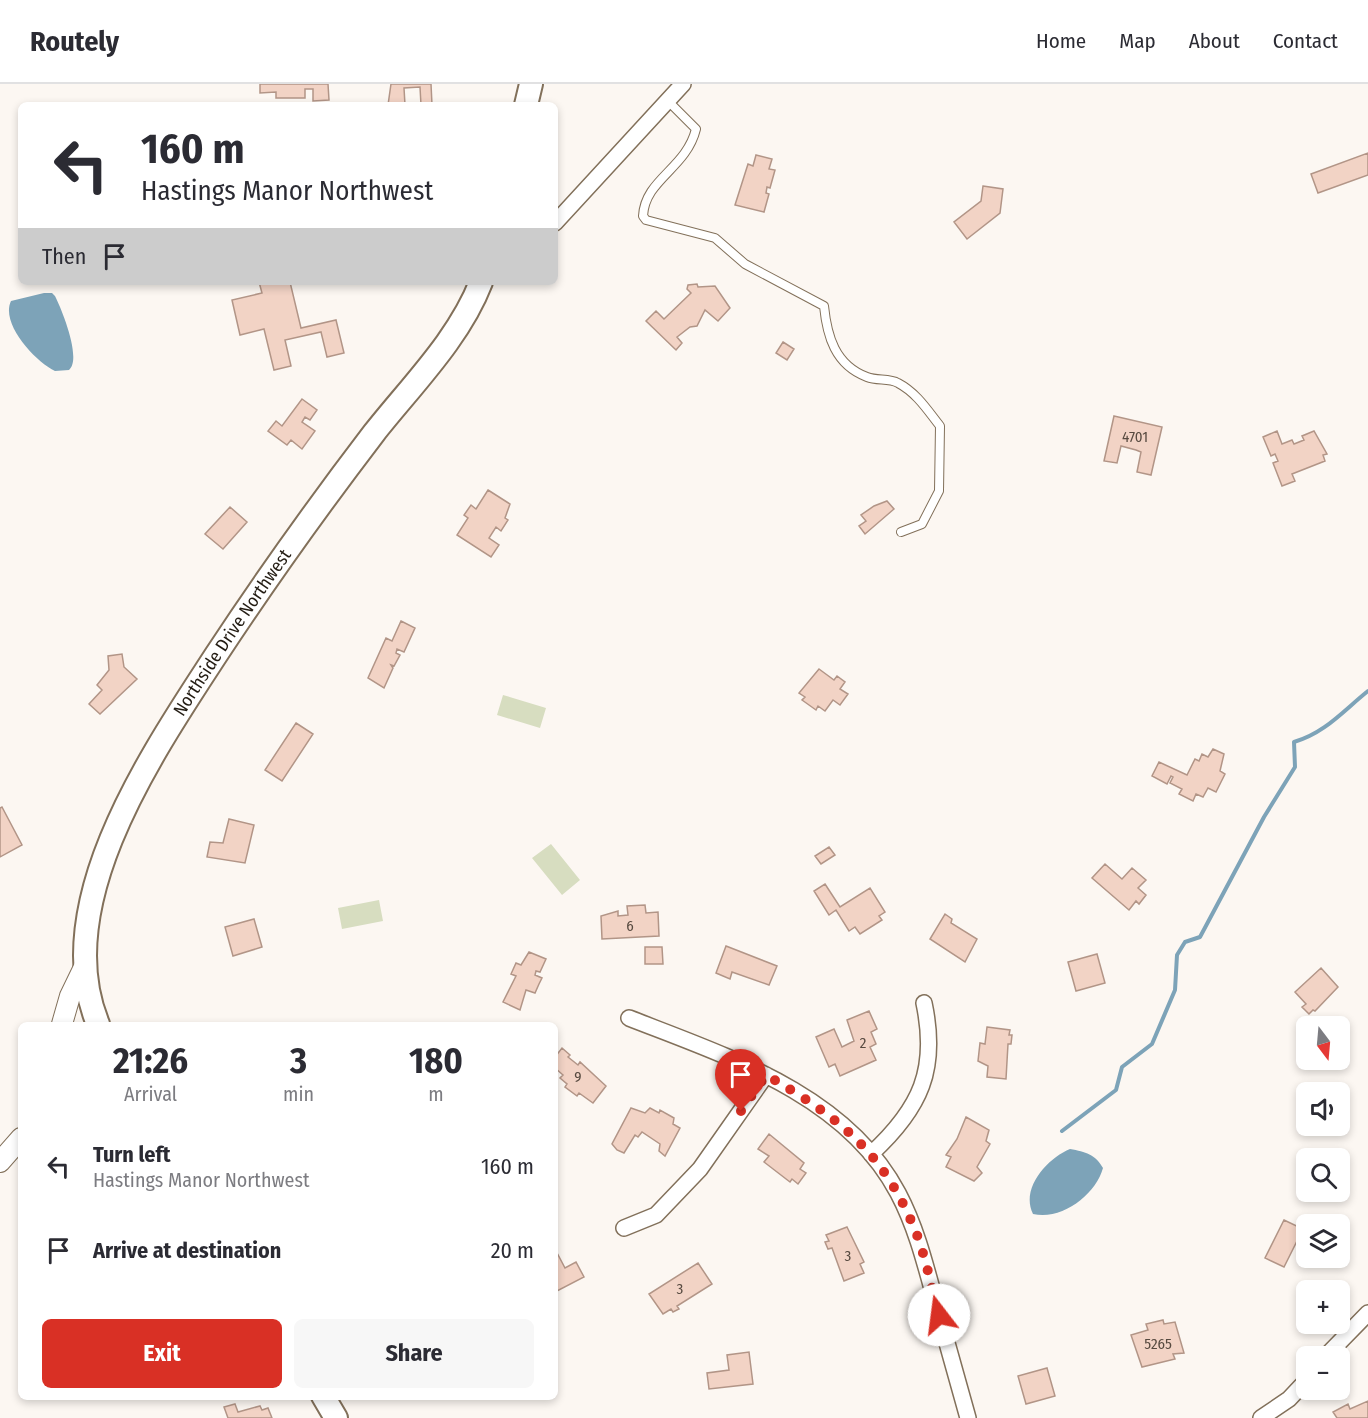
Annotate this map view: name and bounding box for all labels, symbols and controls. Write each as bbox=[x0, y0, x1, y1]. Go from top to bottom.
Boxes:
text: Routely bbox=[30, 25, 119, 58]
text: Home bbox=[1036, 28, 1086, 54]
text: Map bbox=[1119, 28, 1156, 54]
text: About bbox=[1189, 28, 1240, 54]
text: Contact bbox=[1273, 28, 1338, 54]
text: 160 m bbox=[141, 124, 244, 174]
icon: left bbox=[42, 126, 120, 204]
text: Hastings Manor Northwest bbox=[141, 175, 433, 207]
icon: arrive bbox=[98, 240, 131, 273]
text: Then bbox=[42, 243, 86, 270]
house number: 4701 bbox=[1122, 428, 1148, 446]
street label: Northside Drive Northwest bbox=[169, 545, 296, 720]
house number: 6 bbox=[626, 917, 634, 935]
north arrow bbox=[1296, 1016, 1350, 1070]
map controls bbox=[1296, 1016, 1350, 1400]
house number: 2 bbox=[860, 1034, 867, 1052]
text: 21:26 bbox=[113, 1039, 188, 1083]
text: 3 bbox=[290, 1039, 307, 1083]
text: 180 bbox=[409, 1039, 463, 1083]
pin bbox=[715, 1049, 766, 1111]
icon: arrive bbox=[724, 1058, 757, 1091]
house number: 9 bbox=[574, 1068, 582, 1086]
text: Arrival bbox=[124, 1082, 177, 1106]
text: min bbox=[283, 1082, 314, 1106]
text: m bbox=[428, 1082, 444, 1106]
button: sound bbox=[1296, 1082, 1350, 1136]
text: Turn left bbox=[93, 1141, 171, 1168]
button: search bbox=[1296, 1148, 1350, 1202]
icon: left bbox=[42, 1150, 75, 1183]
text: 160 m bbox=[481, 1153, 534, 1180]
text: Hastings Manor Northwest bbox=[93, 1168, 309, 1192]
button: layers bbox=[1296, 1214, 1350, 1268]
icon: arrive bbox=[42, 1234, 75, 1267]
text: Arrive at destination bbox=[93, 1237, 281, 1264]
text: 20 m bbox=[491, 1237, 534, 1264]
house number: 3 bbox=[845, 1247, 852, 1265]
house number: 3 bbox=[677, 1280, 684, 1298]
button: + bbox=[1296, 1280, 1350, 1334]
position arrow bbox=[907, 1283, 971, 1347]
button: Exit bbox=[42, 1319, 282, 1388]
button: Share bbox=[294, 1319, 534, 1388]
house number: 5265 bbox=[1144, 1335, 1172, 1353]
button: − bbox=[1296, 1346, 1350, 1400]

